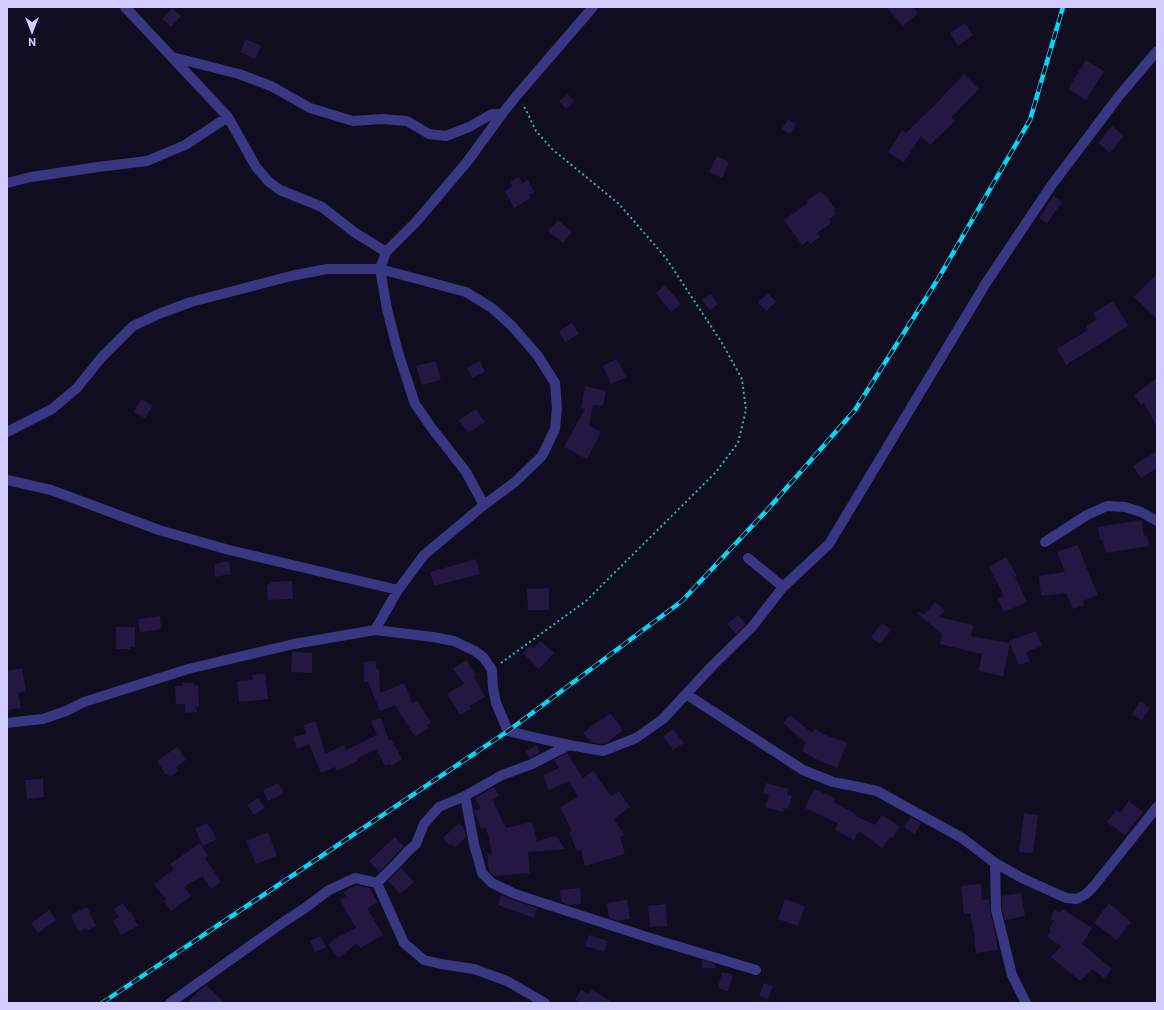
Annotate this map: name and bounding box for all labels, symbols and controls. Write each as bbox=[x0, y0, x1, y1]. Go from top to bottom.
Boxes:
north arrow bbox=[12, 12, 52, 52]
text: N bbox=[28, 35, 36, 48]

